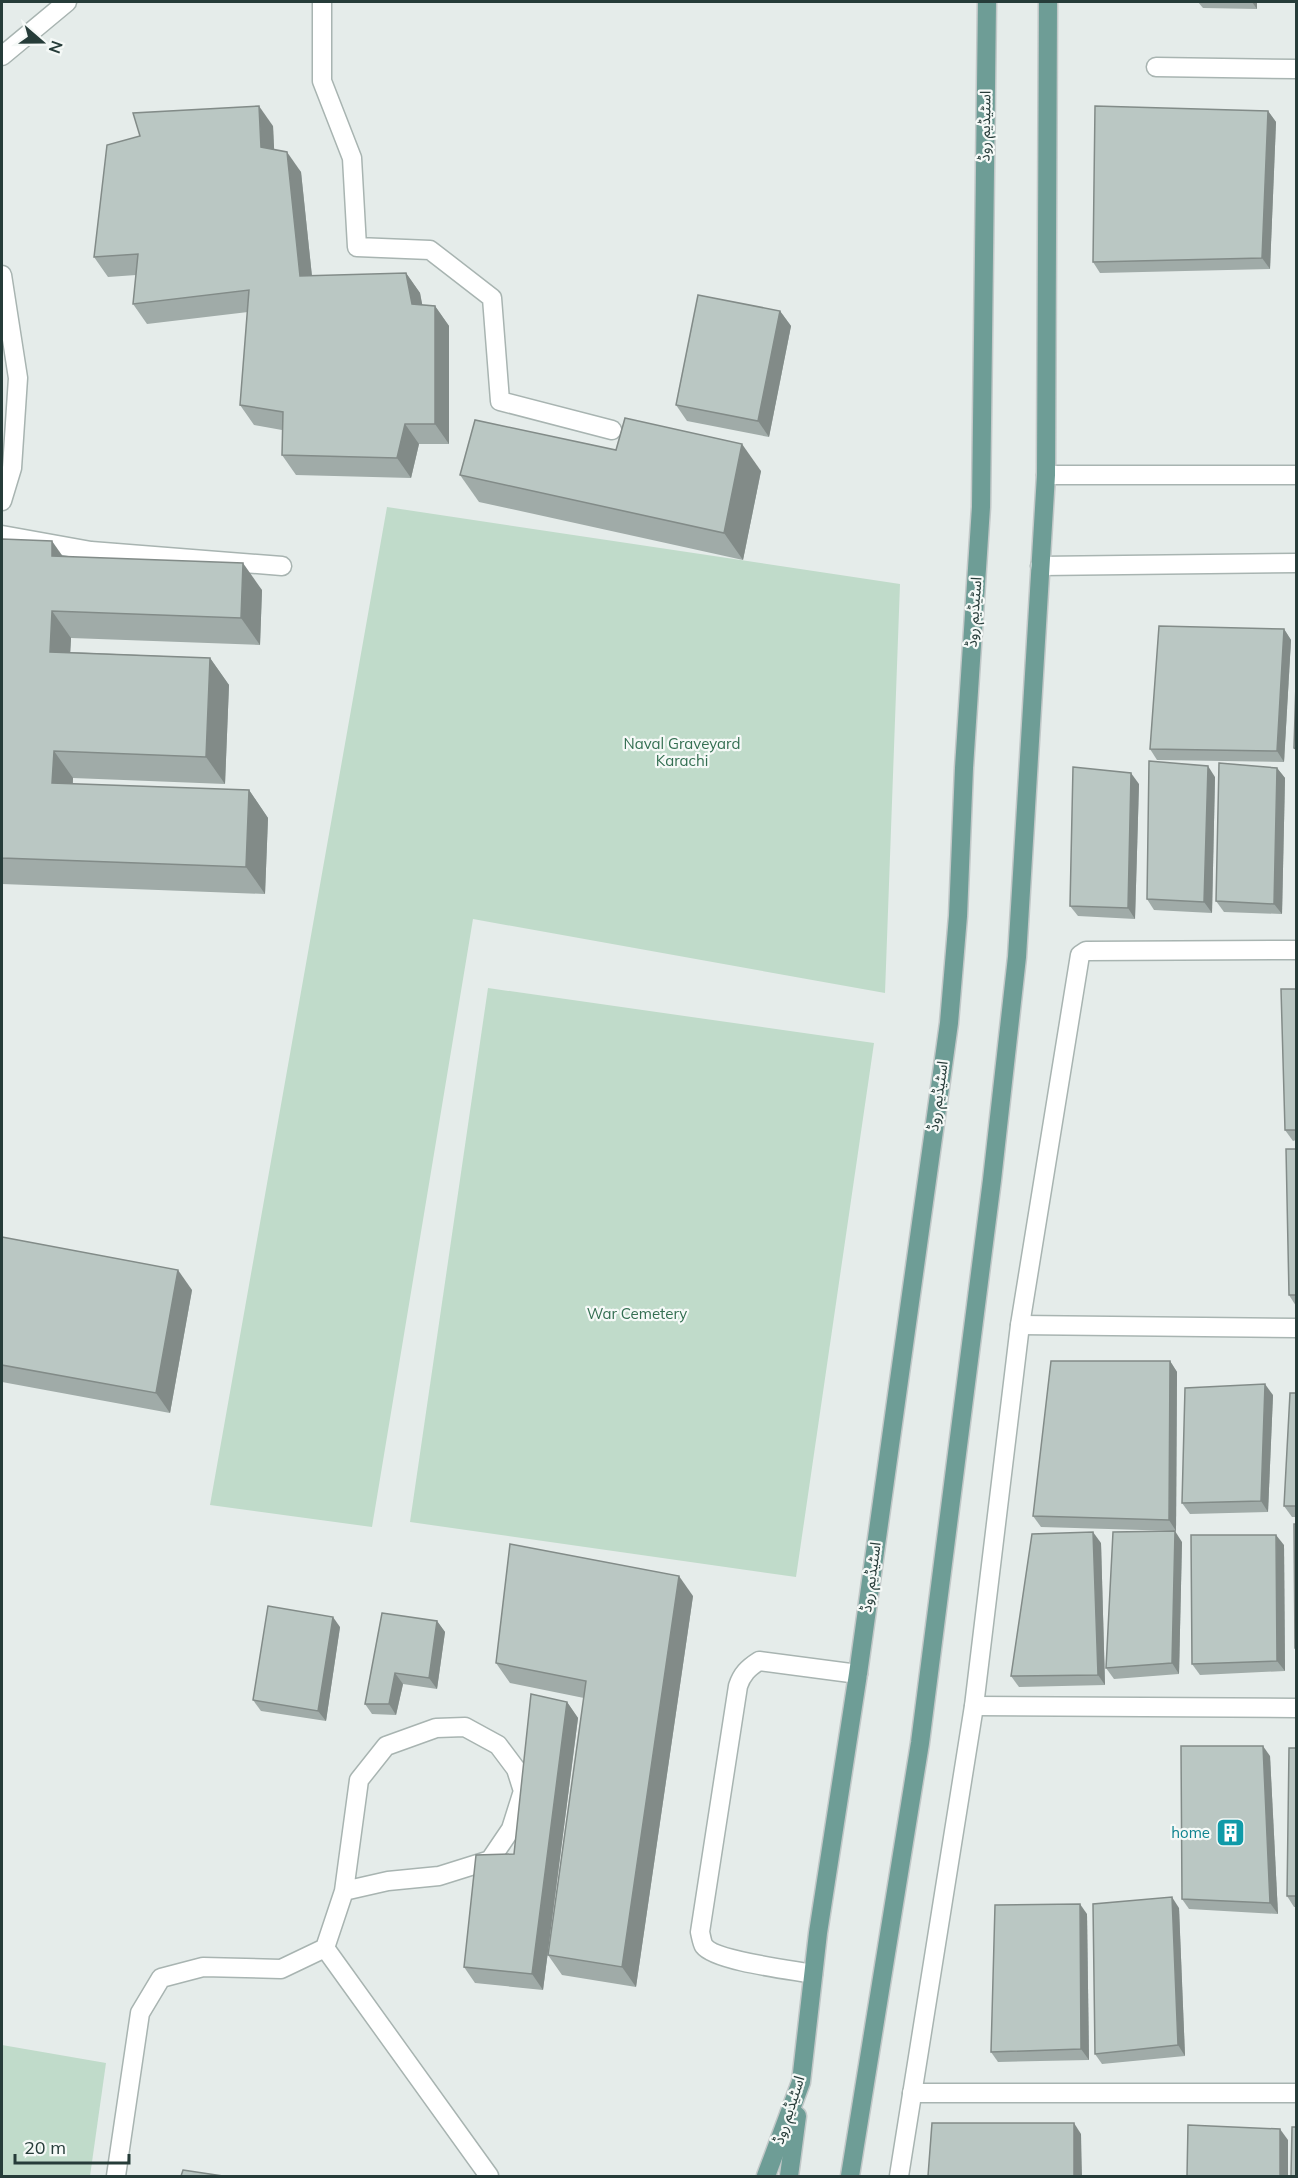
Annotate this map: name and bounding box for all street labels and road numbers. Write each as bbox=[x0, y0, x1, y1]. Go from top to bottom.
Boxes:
street label: اسٹیڈیم روڈ bbox=[974, 90, 997, 162]
street label: اسٹیڈیم روڈ bbox=[962, 576, 987, 648]
street label: اسٹیڈیم روڈ bbox=[923, 1060, 954, 1133]
street label: اسٹیڈیم روڈ bbox=[856, 1541, 887, 1614]
street label: اسٹیڈیم روڈ bbox=[769, 2073, 810, 2147]

